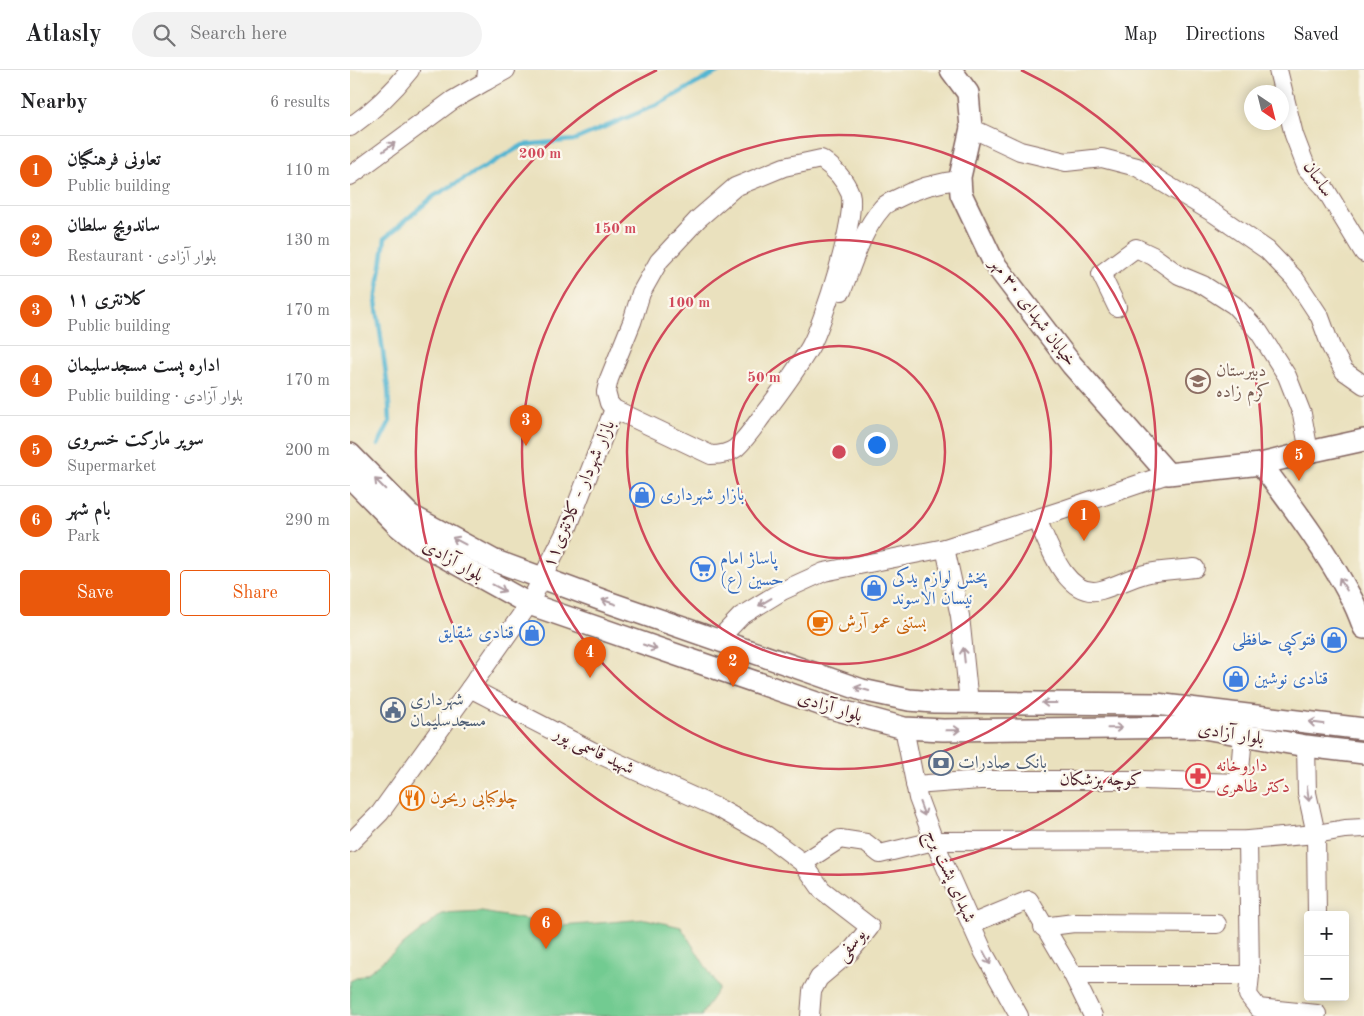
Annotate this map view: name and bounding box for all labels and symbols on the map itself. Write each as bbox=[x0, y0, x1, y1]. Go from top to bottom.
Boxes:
north arrow bbox=[1244, 85, 1289, 130]
one-way arrow bbox=[382, 142, 396, 152]
text: 200 m bbox=[519, 147, 561, 162]
street label: ساسان bbox=[1300, 158, 1336, 200]
text: 150 m bbox=[594, 222, 636, 237]
street label: خیابان شهدای ۳۰ مهر bbox=[984, 253, 1079, 371]
text: 100 m bbox=[668, 296, 710, 311]
place label: دبیرستان کرم زاده bbox=[1216, 362, 1270, 407]
school or university icon: دبیرستان کرم زاده bbox=[1185, 368, 1211, 394]
text: 50 m bbox=[747, 371, 781, 386]
pin: 3 bbox=[510, 405, 542, 446]
street label: بازار شهردار - کلانتری۱۱ bbox=[539, 417, 620, 571]
your location bbox=[864, 432, 890, 458]
pin: 5 bbox=[1283, 440, 1315, 481]
centre of rings bbox=[830, 443, 848, 461]
one-way arrow bbox=[374, 478, 386, 491]
shop icon: بازار شهرداری bbox=[629, 482, 655, 508]
place label: بازار شهرداری bbox=[660, 486, 744, 506]
pin: 1 bbox=[1068, 500, 1100, 541]
street label: بلوار آزادی bbox=[419, 535, 487, 586]
one-way arrow bbox=[451, 536, 466, 546]
place label: پاساژ امام حسین (ع) bbox=[720, 550, 784, 594]
supermarket icon: پاساژ امام حسین (ع) bbox=[690, 556, 716, 582]
place label: پخش لوازم یدکی نیسان الاسوند bbox=[892, 565, 988, 609]
shop icon: پخش لوازم یدکی نیسان الاسوند bbox=[861, 575, 887, 601]
one-way arrow bbox=[1338, 577, 1348, 591]
one-way arrow bbox=[492, 583, 507, 593]
one-way arrow bbox=[602, 597, 617, 606]
one-way arrow bbox=[758, 597, 772, 607]
cafe icon: بستنی عمو آرش bbox=[807, 610, 833, 636]
place label: بستنی عمو آرش bbox=[838, 612, 926, 635]
shop icon: قنادی شقایق bbox=[519, 620, 545, 646]
place label: قنادی شقایق bbox=[438, 624, 514, 643]
shop icon: فتوکپی حافظی bbox=[1321, 627, 1347, 653]
place label: فتوکپی حافظی bbox=[1232, 631, 1316, 656]
pin: 4 bbox=[574, 637, 606, 678]
one-way arrow bbox=[642, 643, 658, 652]
pin: 2 bbox=[717, 646, 749, 687]
one-way arrow bbox=[959, 647, 969, 663]
shop icon: قنادی نوشین bbox=[1223, 666, 1249, 692]
place label: قنادی نوشین bbox=[1254, 670, 1328, 689]
one-way arrow bbox=[854, 684, 870, 694]
street label: بلوار آزادی bbox=[795, 687, 865, 726]
place label: شهرداری مسجدسلیمان bbox=[410, 691, 486, 730]
public building icon: شهرداری مسجدسلیمان bbox=[380, 697, 406, 723]
one-way arrow bbox=[1042, 698, 1058, 708]
street label: بلوار آزادی bbox=[1196, 718, 1266, 749]
one-way arrow bbox=[1308, 718, 1324, 728]
street label: شهید قاسمی پور bbox=[548, 723, 637, 781]
one-way arrow bbox=[1107, 723, 1123, 733]
one-way arrow bbox=[944, 725, 961, 735]
bank icon: بانک صادرات bbox=[928, 750, 954, 776]
place label: بانک صادرات bbox=[958, 753, 1047, 773]
place label: داروخانه دکتر ظاهری bbox=[1216, 757, 1290, 798]
pharmacy icon: داروخانه دکتر ظاهری bbox=[1185, 763, 1211, 789]
street label: کوچه پزشکان bbox=[1060, 770, 1142, 792]
restaurant icon: چلوکبابی ریحون bbox=[399, 785, 425, 811]
one-way arrow bbox=[1303, 786, 1313, 802]
place label: چلوکبابی ریحون bbox=[430, 789, 518, 810]
one-way arrow bbox=[918, 801, 927, 817]
street label: شهدای پشت برج bbox=[916, 827, 979, 928]
pin: 6 bbox=[530, 908, 562, 949]
street label: یوسفی bbox=[833, 924, 873, 967]
one-way arrow bbox=[983, 950, 992, 965]

